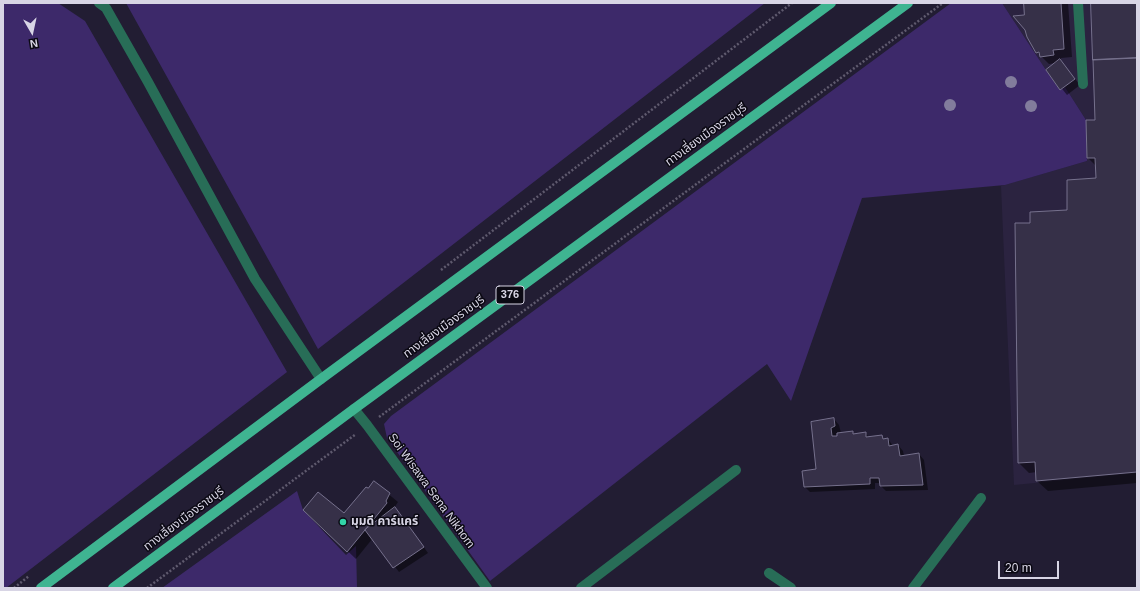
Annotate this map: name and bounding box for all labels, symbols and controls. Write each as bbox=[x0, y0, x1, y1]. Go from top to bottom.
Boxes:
north arrow bbox=[12, 12, 52, 52]
text: N bbox=[29, 37, 39, 50]
street label: ทางเลี่ยงเมืองราชบุรี bbox=[662, 101, 750, 169]
road number: 376 bbox=[496, 286, 524, 304]
street label: ทางเลี่ยงเมืองราชบุรี bbox=[400, 293, 488, 361]
street label: Soi Wisawa Sena Nikhom bbox=[385, 431, 477, 551]
street label: ทางเลี่ยงเมืองราชบุรี bbox=[141, 484, 227, 554]
place label: มุมดี คาร์แคร์ bbox=[351, 515, 418, 529]
marker: มุมดี คาร์แคร์ bbox=[338, 517, 348, 527]
scale bar bbox=[1000, 553, 1061, 579]
text: 20 m bbox=[1005, 561, 1032, 575]

